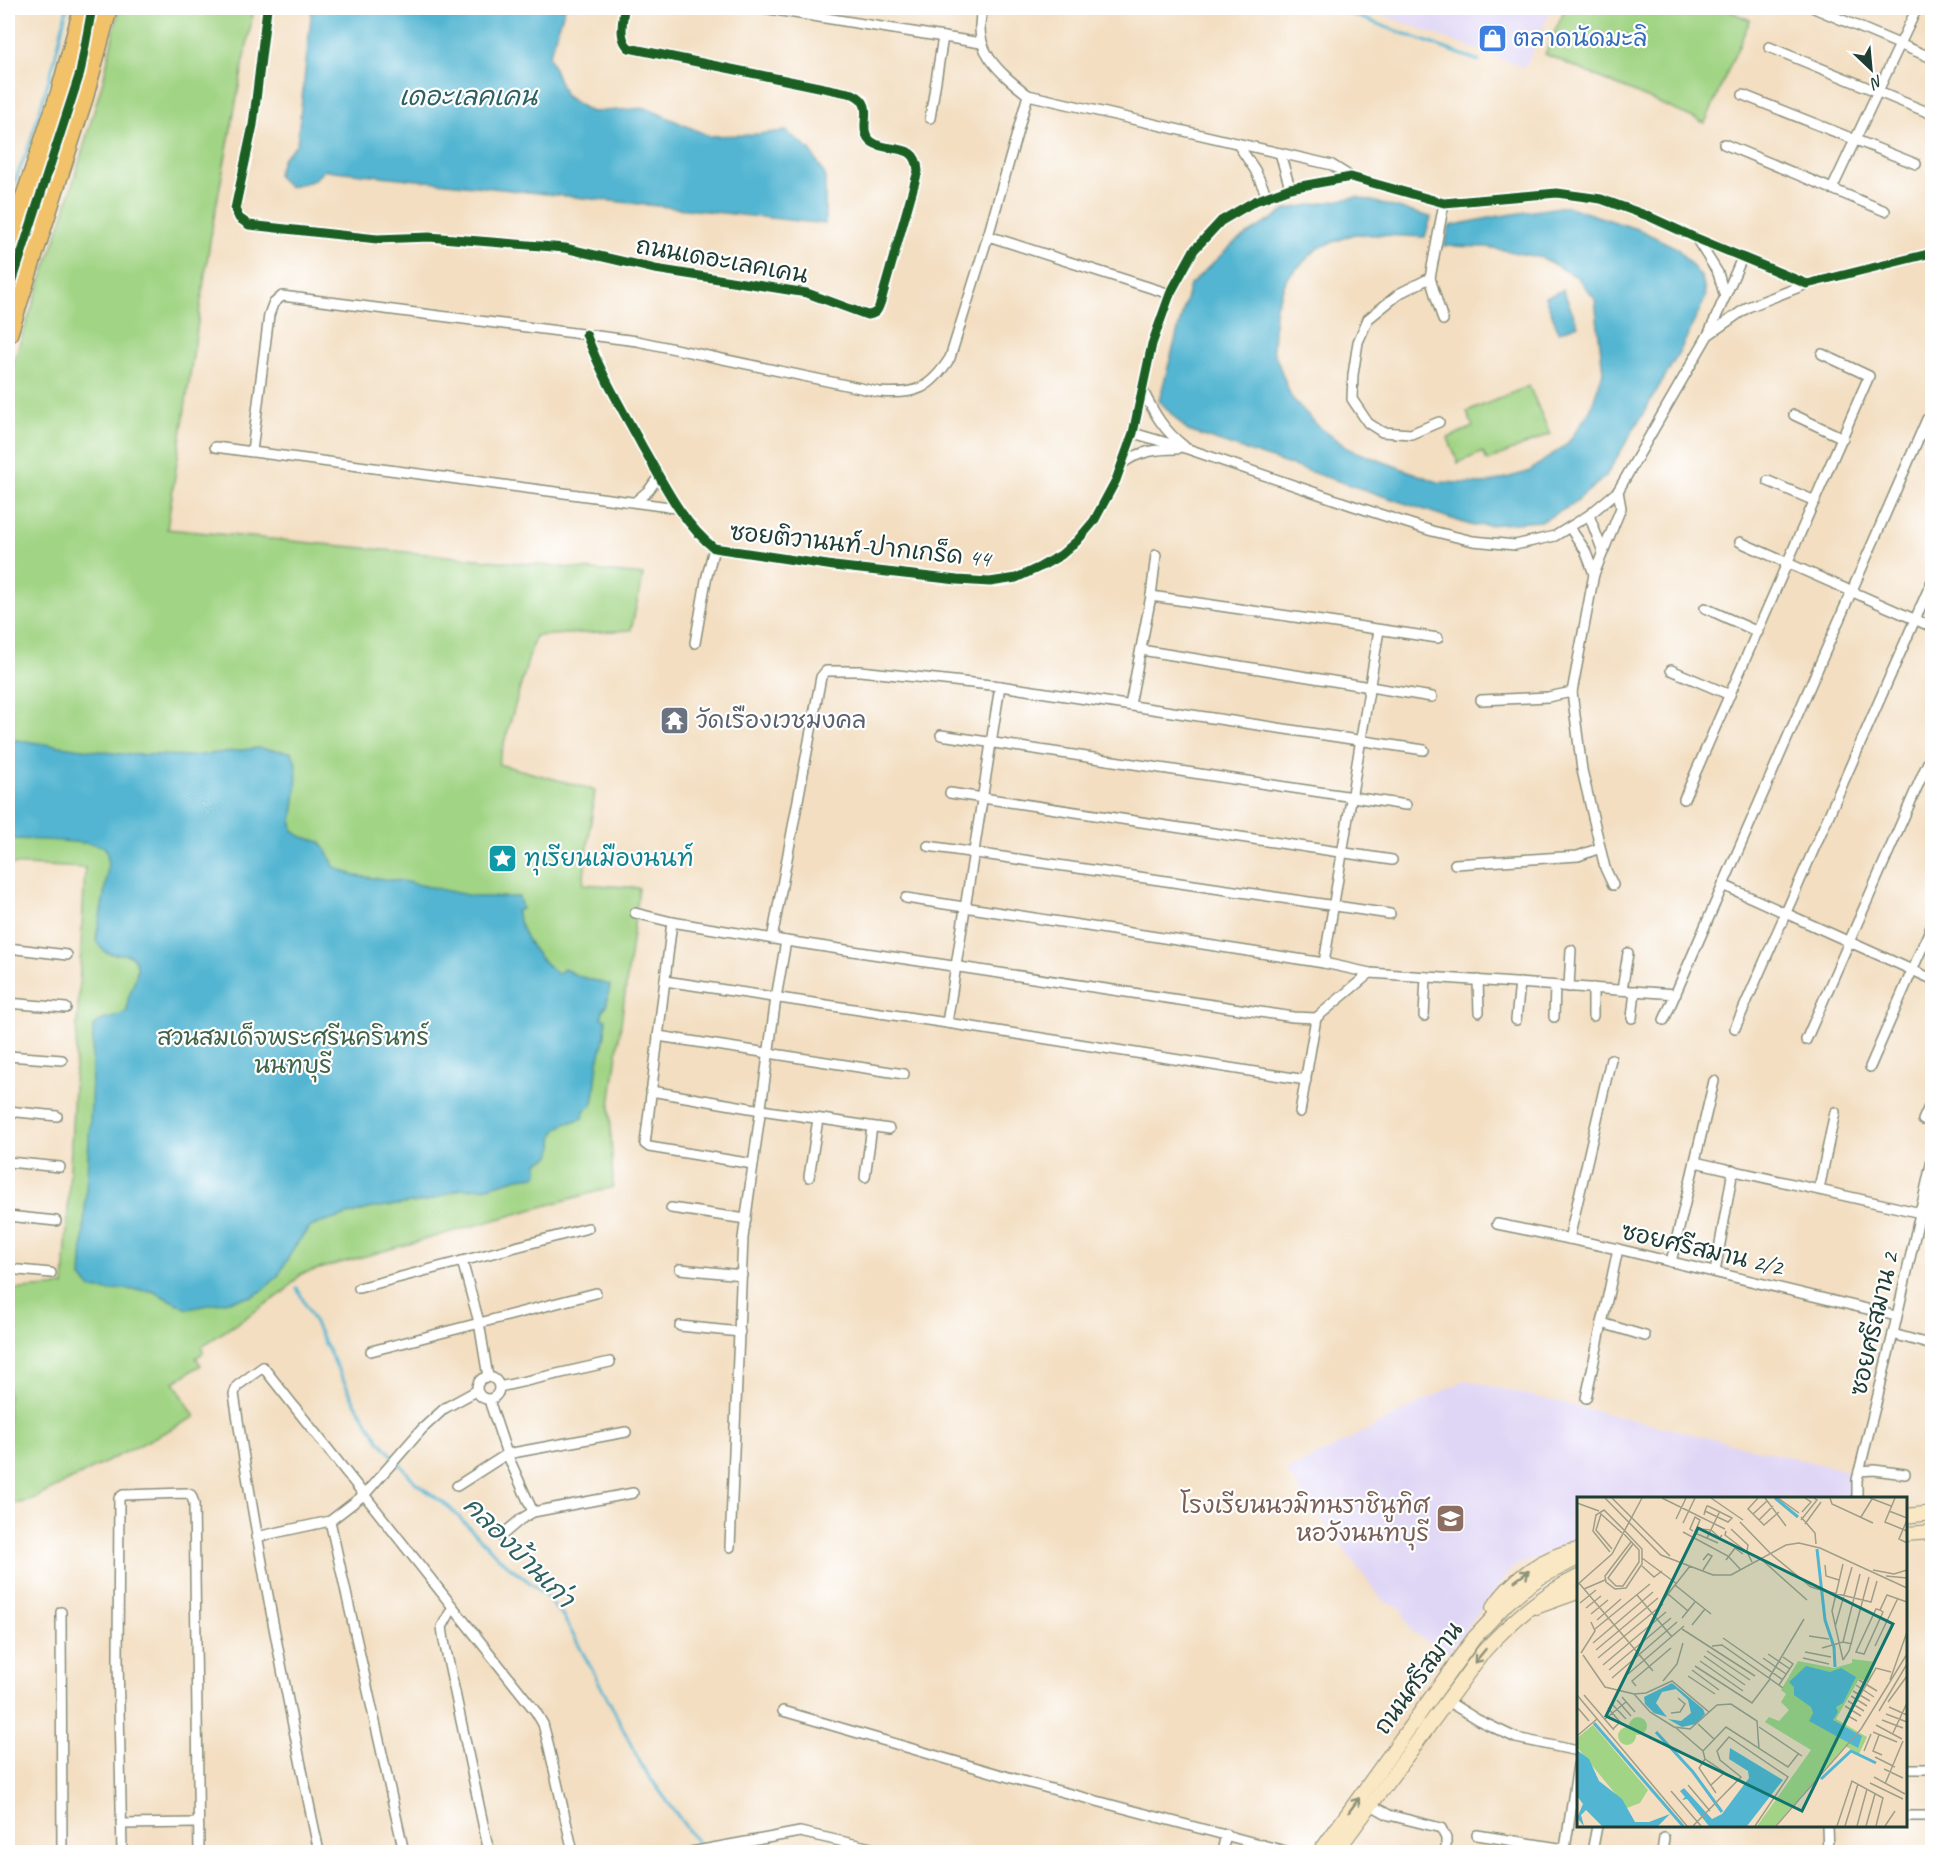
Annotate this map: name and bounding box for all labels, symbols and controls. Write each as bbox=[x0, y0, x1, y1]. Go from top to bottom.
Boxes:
shop icon: ตลาดนัดมะลิ bbox=[1476, 22, 1508, 54]
place label: ตลาดนัดมะลิ bbox=[1513, 23, 1647, 53]
north arrow bbox=[1841, 39, 1901, 99]
text: N bbox=[1866, 70, 1886, 94]
water label: เดอะเลคเคน bbox=[399, 80, 539, 113]
street label: ถนนเดอะเลคเคน bbox=[634, 230, 810, 290]
street label: ซอยติวานนท์-ปากเกร็ด 44 bbox=[728, 515, 994, 574]
temple icon: วัดเรืองเวชมงคล bbox=[659, 704, 691, 736]
place label: วัดเรืองเวชมงคล bbox=[696, 705, 866, 735]
place icon: ทุเรียนเมืองนนท์ bbox=[487, 842, 519, 874]
place label: ทุเรียนเมืองนนท์ bbox=[524, 842, 694, 876]
park label: สวนสมเด็จพระศรีนครินทร์ นนทบุรี bbox=[157, 1021, 429, 1083]
street label: ซอยศรีสมาน 2/2 bbox=[1618, 1216, 1788, 1283]
street label: ซอยศรีสมาน 2 bbox=[1843, 1247, 1906, 1399]
water label: คลองบ้านเก่า bbox=[456, 1489, 583, 1616]
place label: โรงเรียนนวมิทนราชินูทิศ หอวังนนทบุรี bbox=[1180, 1489, 1431, 1551]
inset map bbox=[1577, 1497, 1907, 1827]
school or university icon: โรงเรียนนวมิทนราชินูทิศ หอวังนนทบุรี bbox=[1434, 1503, 1466, 1535]
one-way arrow bbox=[1514, 1570, 1530, 1582]
street label: ถนนศรีสมาน bbox=[1367, 1616, 1469, 1740]
one-way arrow bbox=[1474, 1648, 1487, 1664]
one-way arrow bbox=[1348, 1797, 1360, 1813]

